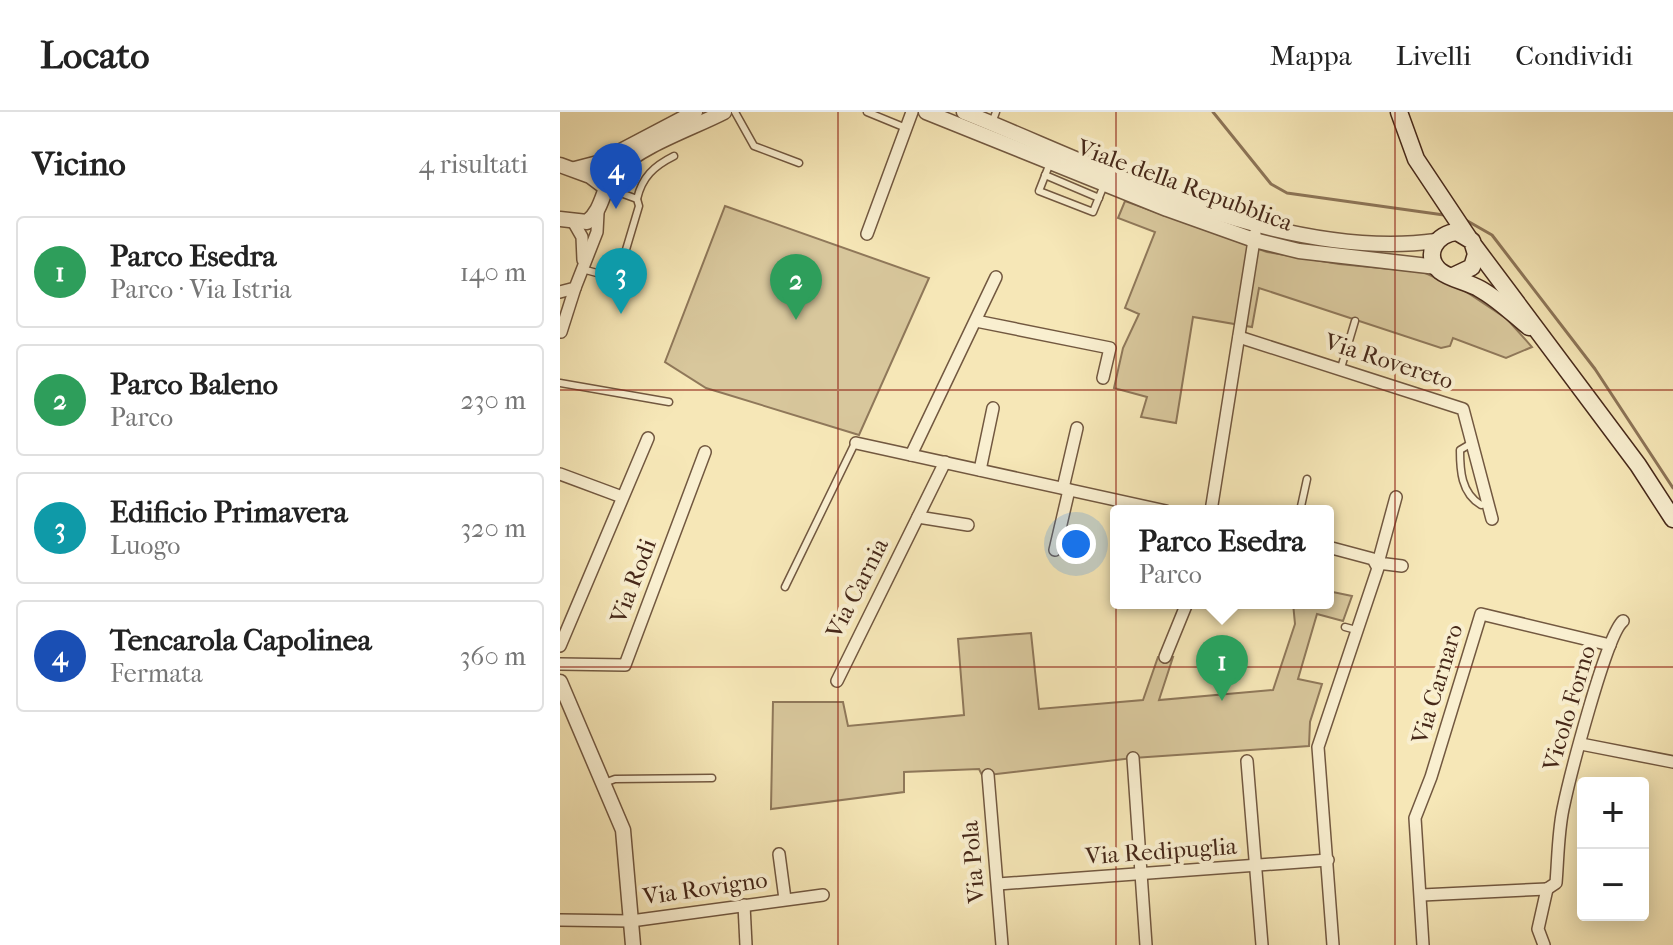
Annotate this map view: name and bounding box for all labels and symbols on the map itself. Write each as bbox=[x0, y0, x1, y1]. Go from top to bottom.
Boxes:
street label: Viale della Repubblica bbox=[1073, 133, 1297, 237]
pin: 4 bbox=[590, 143, 642, 209]
pin: 3 bbox=[595, 248, 647, 314]
pin: 2 bbox=[770, 254, 822, 320]
street label: Via Rovereto bbox=[1320, 327, 1457, 395]
your location bbox=[1056, 524, 1096, 564]
street label: Via Carnia bbox=[819, 533, 895, 644]
street label: Via Rodi bbox=[604, 535, 662, 628]
street label: Via Carnaro bbox=[1405, 621, 1468, 748]
pin: 1 bbox=[1196, 635, 1248, 701]
street label: Vicolo Forno bbox=[1536, 642, 1601, 775]
street label: Via Pola bbox=[955, 819, 991, 905]
street label: Via Redipuglia bbox=[1083, 832, 1239, 870]
street label: Via Rovigno bbox=[640, 865, 769, 911]

